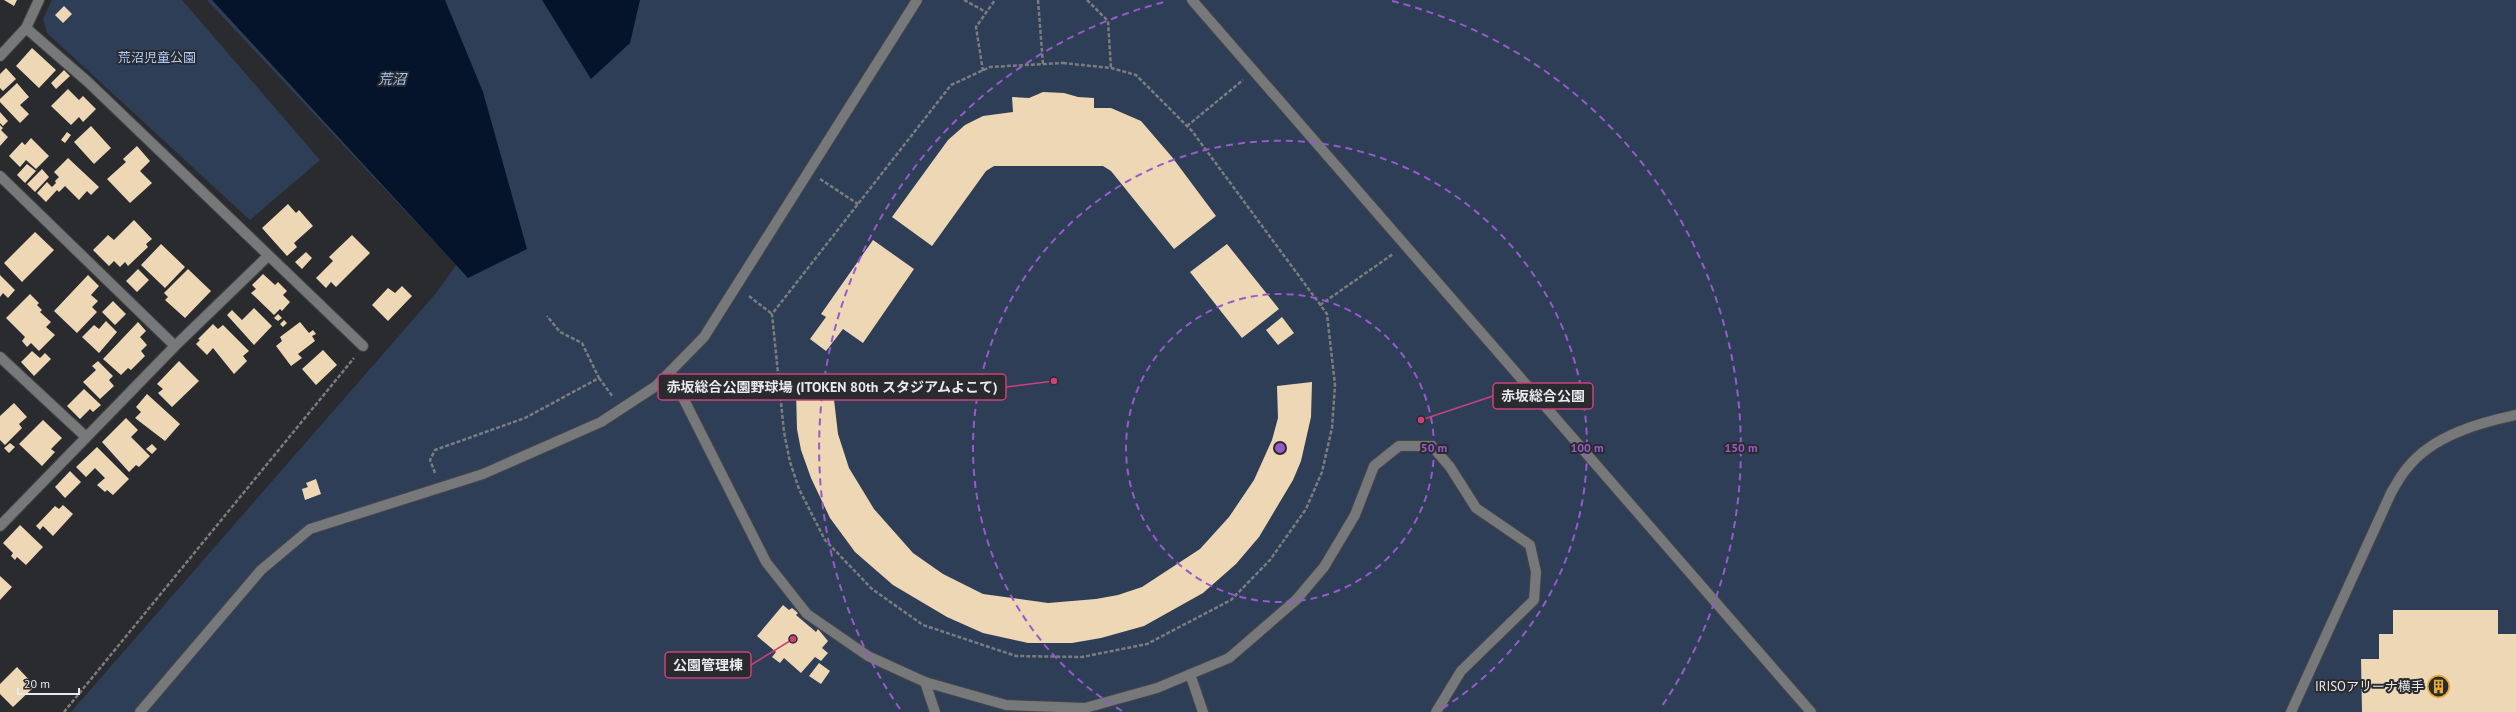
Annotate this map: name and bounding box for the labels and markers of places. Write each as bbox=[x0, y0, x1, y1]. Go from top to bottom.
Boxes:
callout: 赤坂総合公園野球場 (ITOKEN 80th スタジアムよこて) bbox=[658, 374, 1006, 400]
callout: 赤坂総合公園 bbox=[1493, 383, 1593, 409]
centre of rings bbox=[1273, 441, 1287, 455]
callout: 公園管理棟 bbox=[665, 652, 751, 678]
building icon: IRISOアリーナ横手 bbox=[2426, 673, 2452, 699]
place label: IRISOアリーナ横手 bbox=[2315, 678, 2424, 695]

